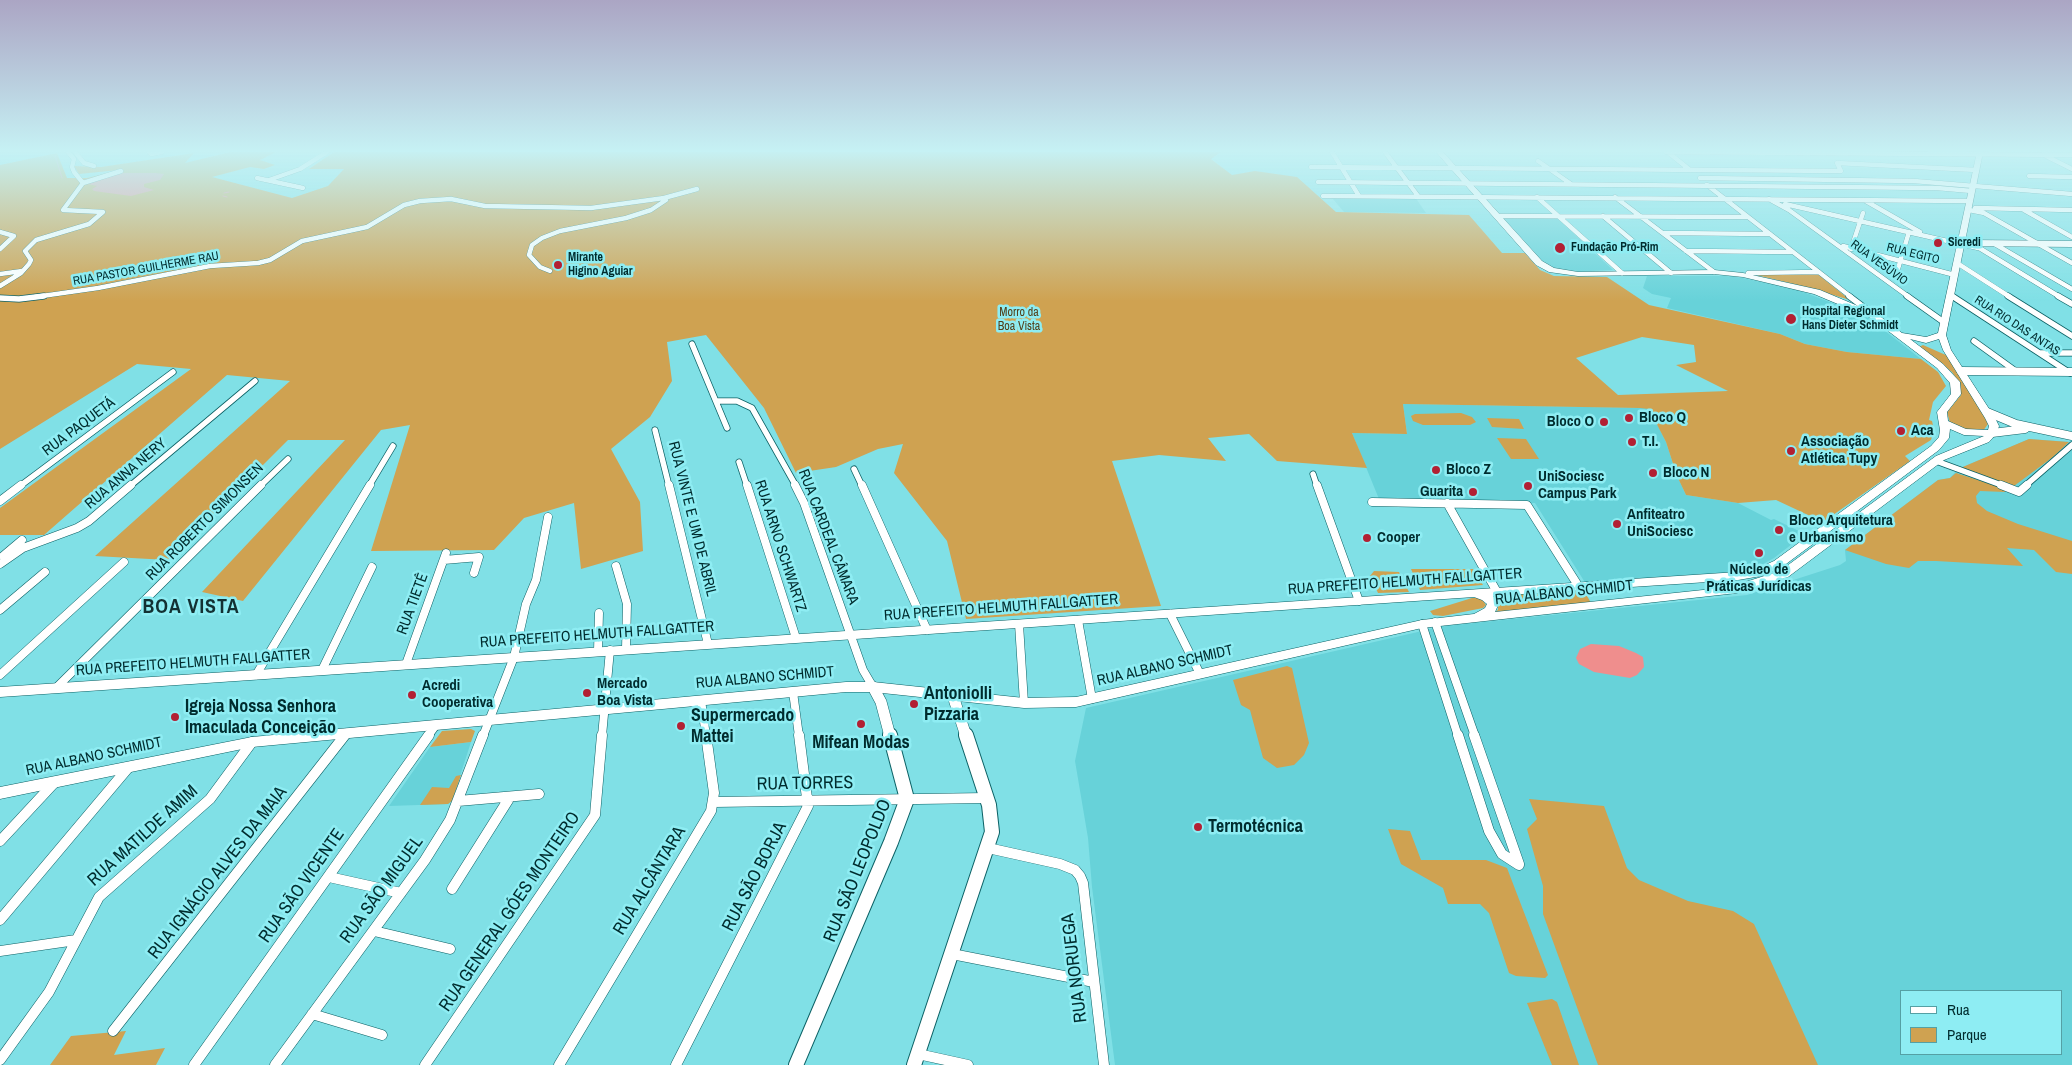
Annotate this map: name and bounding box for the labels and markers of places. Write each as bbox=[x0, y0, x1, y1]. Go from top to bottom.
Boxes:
place label: Sicredi bbox=[1948, 236, 1981, 250]
marker: Sicredi bbox=[1932, 237, 1944, 249]
marker: Fundação Pró-Rim bbox=[1553, 241, 1567, 255]
place label: Fundação Pró-Rim bbox=[1571, 241, 1658, 255]
place label: Mirante Higino Aguiar bbox=[568, 251, 633, 279]
marker: Mirante Higino Aguiar bbox=[552, 259, 564, 271]
place label: Hospital Regional Hans Dieter Schmidt bbox=[1802, 305, 1898, 333]
marker: Hospital Regional Hans Dieter Schmidt bbox=[1784, 312, 1798, 326]
place label: Bloco Q bbox=[1639, 409, 1686, 427]
marker: Bloco Q bbox=[1623, 412, 1635, 424]
place label: Bloco O bbox=[1547, 413, 1594, 431]
marker: Bloco O bbox=[1598, 416, 1610, 428]
place label: Aca bbox=[1911, 422, 1934, 440]
marker: Aca bbox=[1895, 425, 1907, 437]
place label: T.I. bbox=[1642, 433, 1658, 451]
place label: Associação Atlética Tupy bbox=[1801, 433, 1877, 468]
marker: T.I. bbox=[1626, 436, 1638, 448]
marker: Associação Atlética Tupy bbox=[1785, 445, 1797, 457]
place label: Bloco Z bbox=[1446, 461, 1491, 479]
marker: Bloco Z bbox=[1430, 464, 1442, 476]
place label: Bloco N bbox=[1663, 464, 1709, 482]
marker: Bloco N bbox=[1647, 467, 1659, 479]
place label: UniSociesc Campus Park bbox=[1538, 468, 1617, 503]
marker: UniSociesc Campus Park bbox=[1522, 480, 1534, 492]
place label: Guarita bbox=[1420, 483, 1463, 501]
marker: Guarita bbox=[1467, 486, 1479, 498]
place label: Anfiteatro UniSociesc bbox=[1627, 506, 1693, 541]
place label: Bloco Arquitetura e Urbanismo bbox=[1789, 512, 1893, 547]
marker: Anfiteatro UniSociesc bbox=[1611, 518, 1623, 530]
marker: Bloco Arquitetura e Urbanismo bbox=[1773, 524, 1785, 536]
place label: Cooper bbox=[1377, 529, 1420, 547]
marker: Cooper bbox=[1361, 532, 1373, 544]
marker: Núcleo de Práticas Jurídicas bbox=[1753, 547, 1765, 559]
place label: Núcleo de Práticas Jurídicas bbox=[1706, 561, 1812, 596]
place label: Mercado Boa Vista bbox=[597, 675, 653, 710]
place label: Acredi Cooperativa bbox=[422, 677, 493, 712]
place label: Antoniolli Pizzaria bbox=[924, 683, 992, 726]
marker: Mercado Boa Vista bbox=[581, 687, 593, 699]
marker: Acredi Cooperativa bbox=[406, 689, 418, 701]
place label: Igreja Nossa Senhora Imaculada Conceição bbox=[185, 696, 336, 739]
marker: Antoniolli Pizzaria bbox=[908, 698, 920, 710]
place label: Supermercado Mattei bbox=[691, 705, 794, 748]
marker: Igreja Nossa Senhora Imaculada Conceição bbox=[169, 711, 181, 723]
marker: Mifean Modas bbox=[855, 718, 867, 730]
marker: Supermercado Mattei bbox=[675, 720, 687, 732]
place label: Mifean Modas bbox=[812, 732, 910, 754]
place label: Termotécnica bbox=[1208, 816, 1303, 838]
marker: Termotécnica bbox=[1192, 821, 1204, 833]

